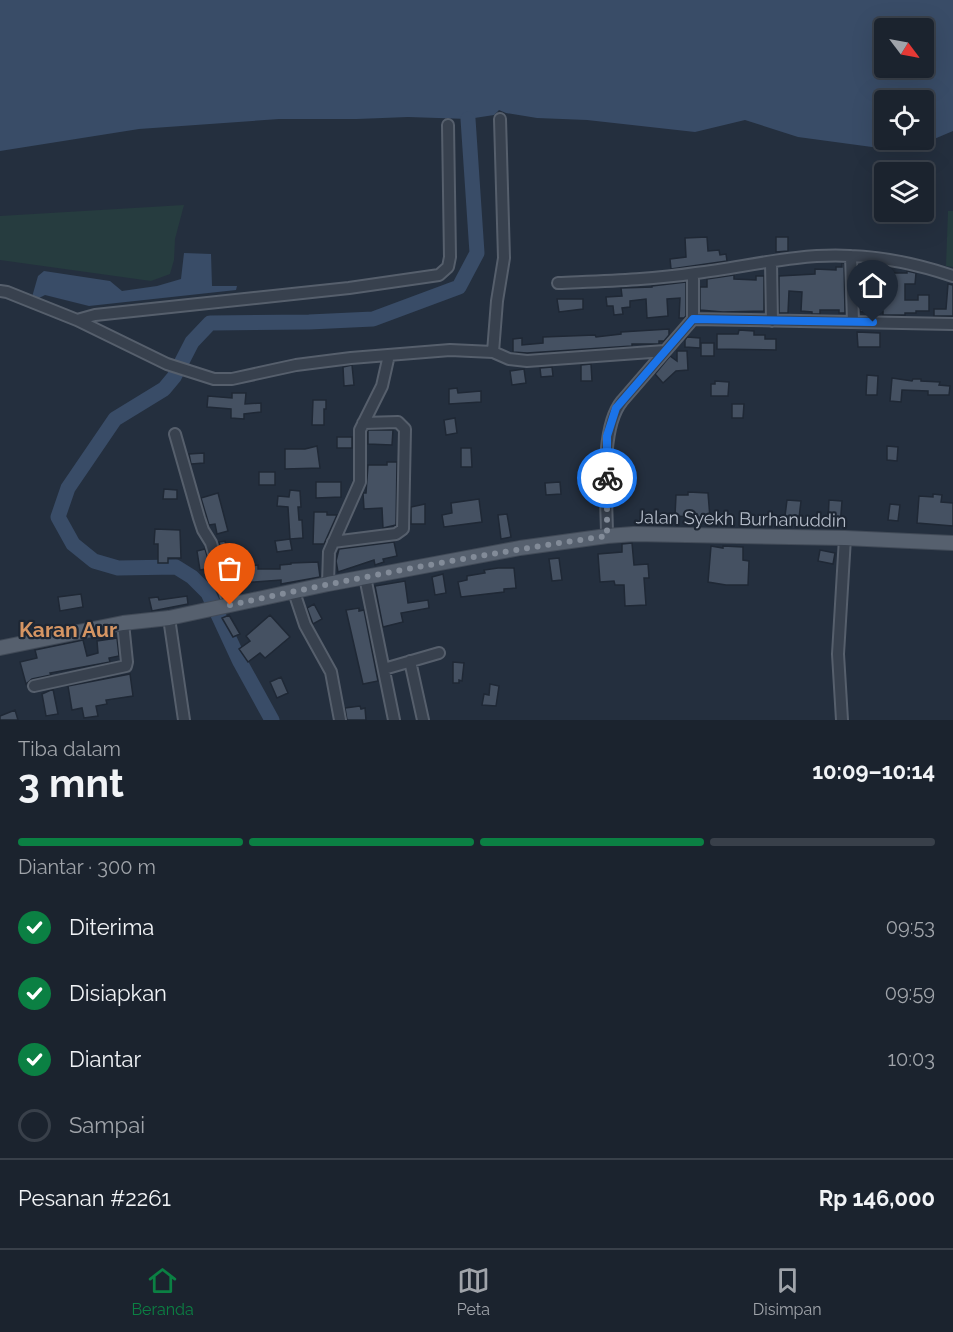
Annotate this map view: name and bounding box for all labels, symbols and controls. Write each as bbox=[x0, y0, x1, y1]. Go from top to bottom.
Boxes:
north arrow bbox=[874, 18, 934, 78]
map controls bbox=[874, 18, 934, 222]
button: locate bbox=[874, 90, 934, 150]
button: layers bbox=[874, 162, 934, 222]
pin bbox=[847, 260, 898, 322]
icon: home bbox=[856, 269, 889, 302]
courier bbox=[577, 448, 637, 508]
icon: bike bbox=[591, 462, 624, 495]
street label: Jalan Syekh Burhanuddin bbox=[636, 506, 846, 531]
pin bbox=[204, 543, 255, 605]
icon: bag bbox=[213, 552, 246, 585]
district label: Karan Aur bbox=[19, 617, 117, 642]
text: Tiba dalam bbox=[18, 737, 121, 761]
text: 10:09–10:14 bbox=[812, 758, 935, 784]
text: 3 mnt bbox=[18, 760, 124, 806]
text: Diantar · 300 m bbox=[18, 855, 156, 879]
icon: check bbox=[18, 911, 51, 944]
text: Diterima bbox=[69, 914, 154, 940]
text: 09:53 bbox=[886, 915, 935, 939]
icon: check bbox=[18, 977, 51, 1010]
text: Disiapkan bbox=[69, 980, 167, 1006]
text: 09:59 bbox=[885, 981, 935, 1005]
icon: check bbox=[18, 1043, 51, 1076]
text: Diantar bbox=[69, 1046, 141, 1072]
text: 10:03 bbox=[888, 1047, 935, 1071]
text: Sampai bbox=[69, 1112, 145, 1138]
text: Pesanan #2261 bbox=[18, 1185, 171, 1211]
text: Rp 146,000 bbox=[819, 1185, 935, 1211]
tab: Beranda bbox=[131, 1264, 194, 1319]
tab: Peta bbox=[457, 1264, 490, 1319]
tab: Disimpan bbox=[753, 1264, 822, 1319]

